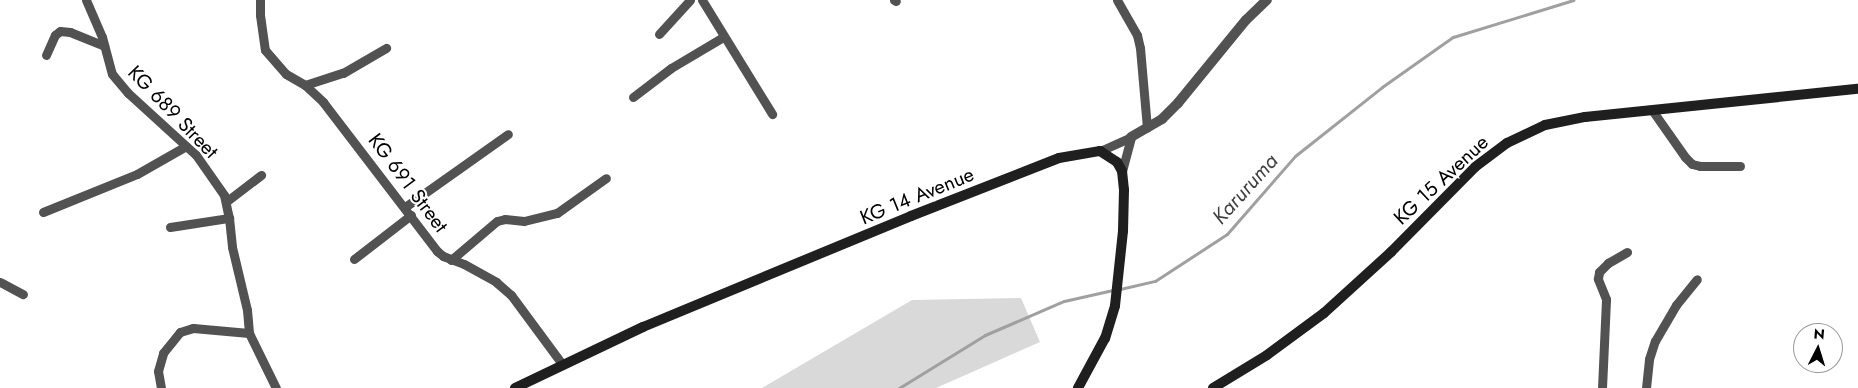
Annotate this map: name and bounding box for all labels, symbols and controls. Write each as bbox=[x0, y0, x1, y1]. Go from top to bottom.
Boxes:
street label: KG 689 Street bbox=[123, 61, 223, 163]
street label: KG 691 Street bbox=[363, 129, 453, 237]
street label: KG 15 Avenue bbox=[1389, 130, 1493, 230]
water label: Karuruma bbox=[1207, 149, 1283, 229]
street label: KG 14 Avenue bbox=[857, 162, 977, 230]
north arrow bbox=[1793, 323, 1843, 373]
text: N bbox=[1813, 324, 1826, 345]

